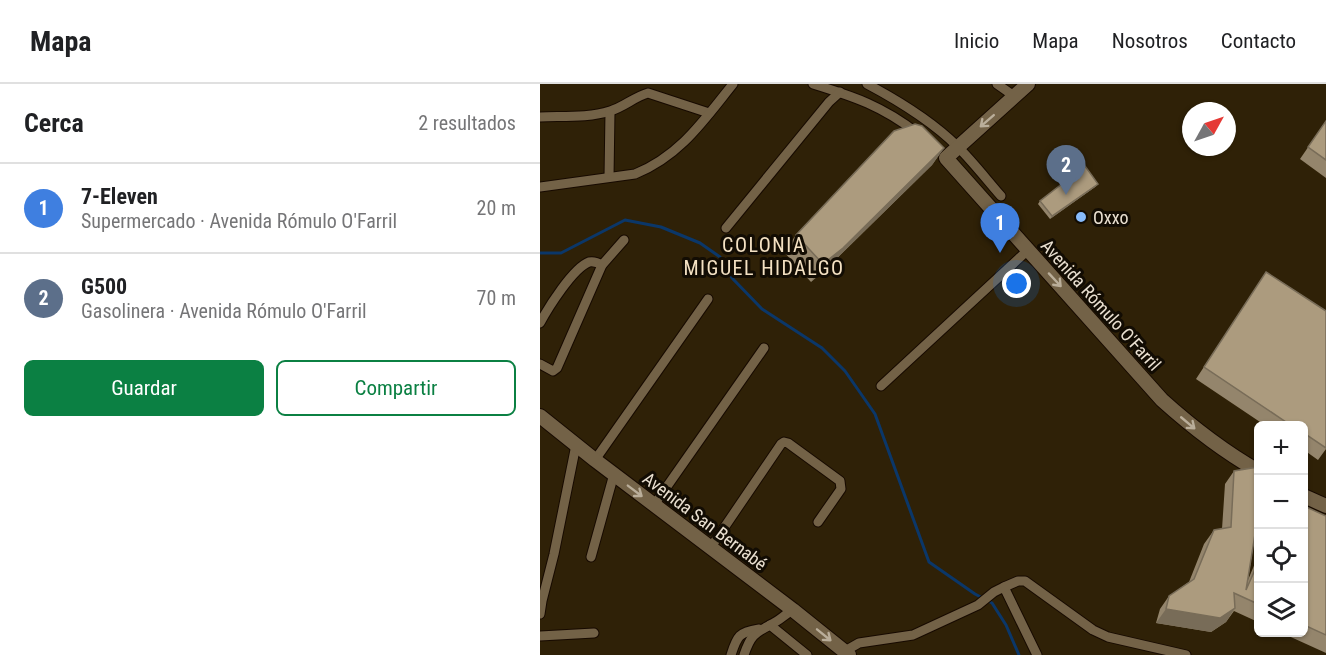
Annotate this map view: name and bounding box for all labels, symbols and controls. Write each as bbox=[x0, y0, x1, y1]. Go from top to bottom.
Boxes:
text: Mapa bbox=[30, 25, 91, 58]
text: Inicio bbox=[954, 29, 999, 53]
text: Mapa bbox=[1032, 29, 1079, 53]
text: Nosotros bbox=[1112, 29, 1188, 53]
text: Contacto bbox=[1221, 29, 1296, 53]
north arrow bbox=[1182, 102, 1236, 156]
text: Cerca bbox=[24, 108, 84, 138]
text: 2 resultados bbox=[418, 111, 516, 135]
one-way arrow bbox=[980, 114, 995, 128]
pin: 2 bbox=[1046, 146, 1086, 195]
text: 7-Eleven bbox=[81, 184, 158, 209]
text: 1 bbox=[38, 196, 49, 220]
text: 20 m bbox=[477, 196, 516, 220]
pin: 1 bbox=[980, 204, 1020, 253]
place label: Oxxo bbox=[1093, 207, 1128, 228]
text: Supermercado · Avenida Rómulo O'Farril bbox=[81, 209, 397, 233]
marker: Oxxo bbox=[1074, 210, 1088, 224]
district label: COLONIA MIGUEL HIDALGO bbox=[683, 233, 845, 280]
street label: Avenida Rómulo O'Farril bbox=[1037, 235, 1165, 375]
your location bbox=[1002, 269, 1031, 298]
one-way arrow bbox=[1048, 272, 1062, 287]
text: G500 bbox=[81, 274, 127, 299]
text: 2 bbox=[38, 286, 49, 310]
text: 70 m bbox=[477, 286, 516, 310]
text: Gasolinera · Avenida Rómulo O'Farril bbox=[81, 299, 367, 323]
button: Guardar bbox=[24, 360, 264, 416]
button: Compartir bbox=[276, 360, 516, 416]
one-way arrow bbox=[1180, 416, 1196, 429]
map controls bbox=[1254, 421, 1308, 637]
button: + bbox=[1254, 421, 1308, 475]
street label: Avenida San Bernabé bbox=[639, 468, 771, 574]
button: − bbox=[1254, 475, 1308, 529]
one-way arrow bbox=[627, 485, 643, 497]
button: locate bbox=[1254, 529, 1308, 583]
button: layers bbox=[1254, 583, 1308, 637]
one-way arrow bbox=[816, 628, 832, 641]

